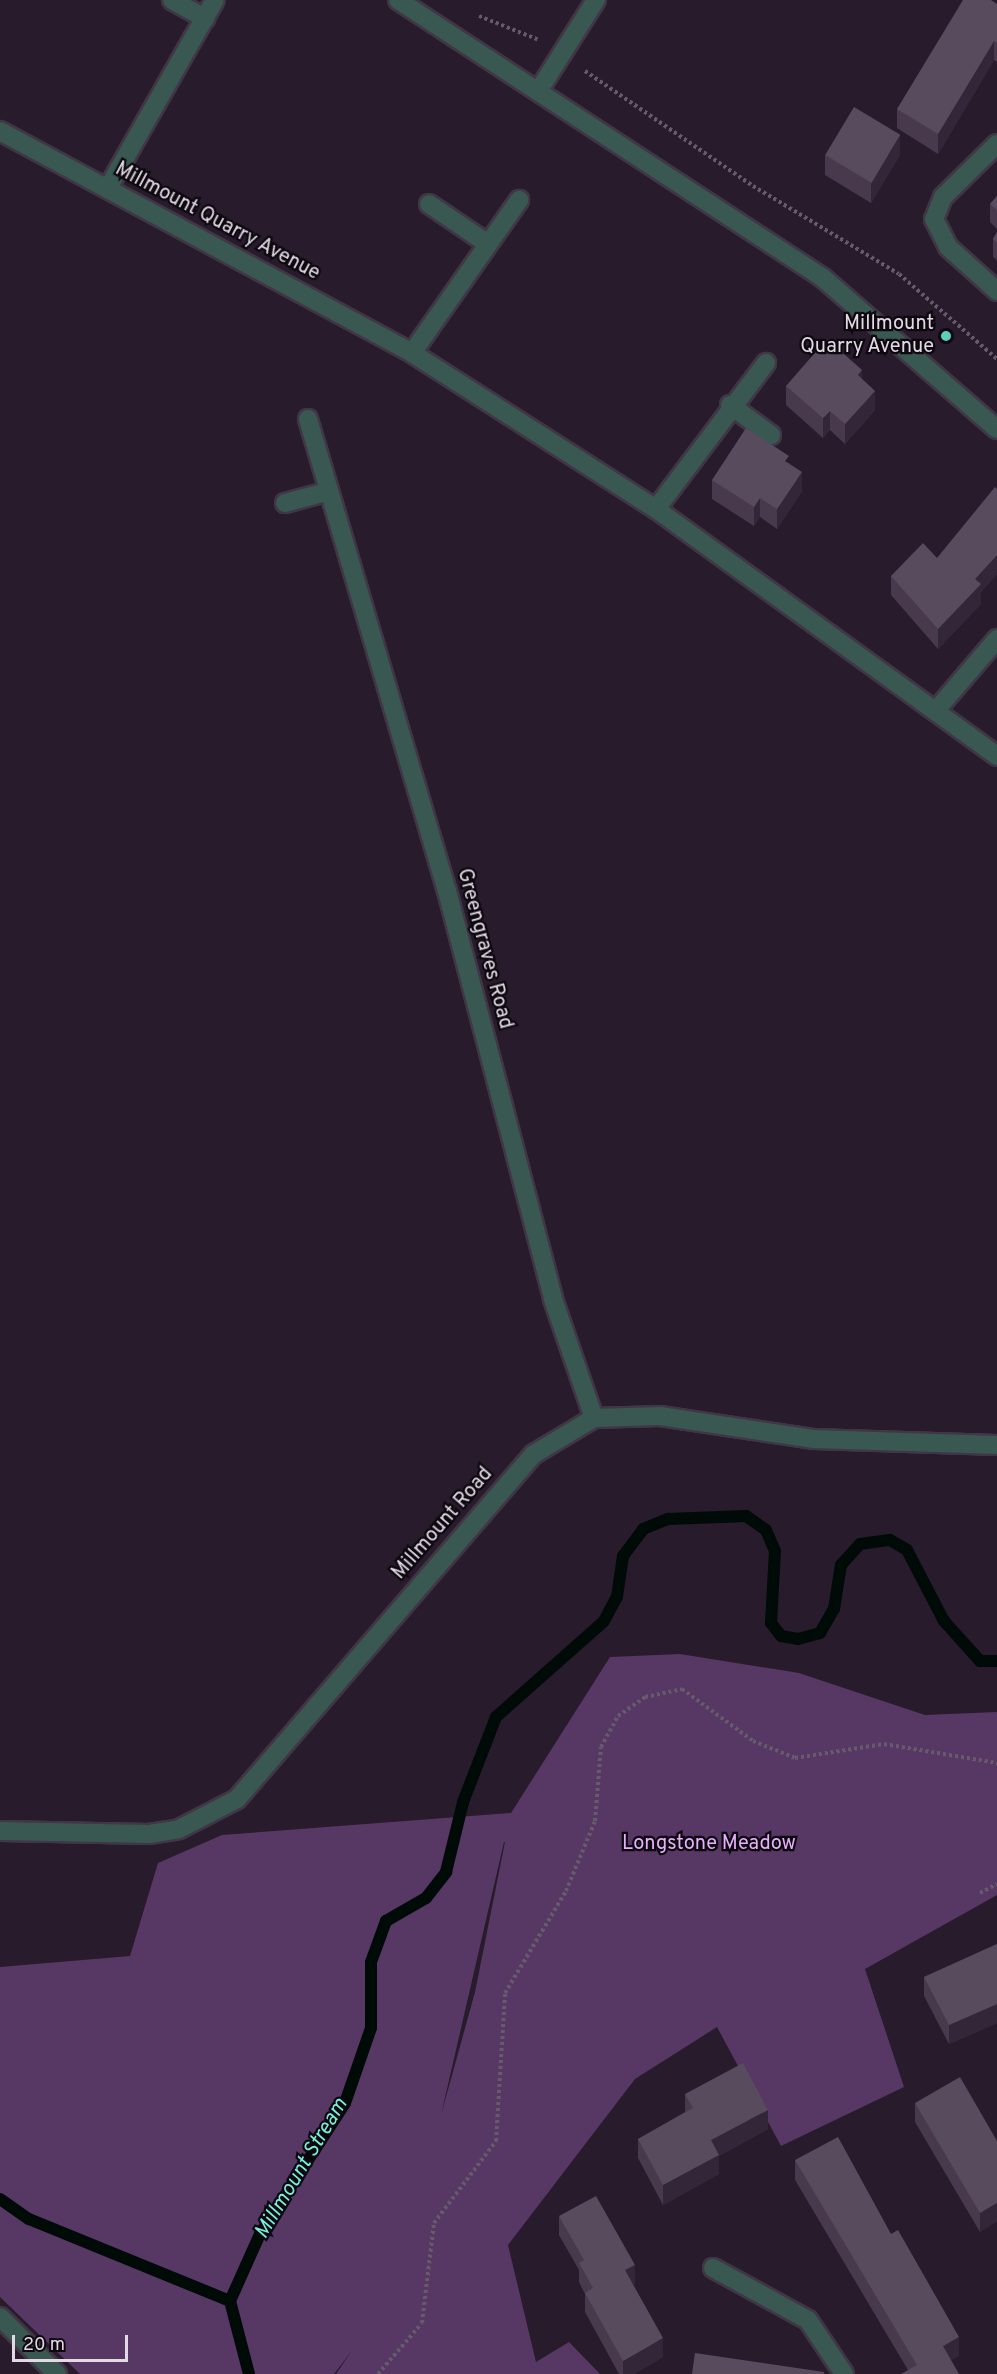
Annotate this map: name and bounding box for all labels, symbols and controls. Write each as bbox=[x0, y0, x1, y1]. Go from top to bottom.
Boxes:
street label: Millmount Quarry Avenue bbox=[110, 158, 324, 286]
place label: Millmount Quarry Avenue bbox=[799, 312, 934, 359]
marker: Millmount Quarry Avenue bbox=[939, 329, 953, 343]
street label: Greengraves Road bbox=[451, 866, 517, 1032]
street label: Millmount Road bbox=[388, 1463, 498, 1585]
park label: Longstone Meadow bbox=[622, 1832, 796, 1856]
water label: Millmount Stream bbox=[250, 2094, 354, 2244]
scale bar bbox=[15, 2323, 130, 2361]
text: 20 m bbox=[23, 2334, 65, 2357]

